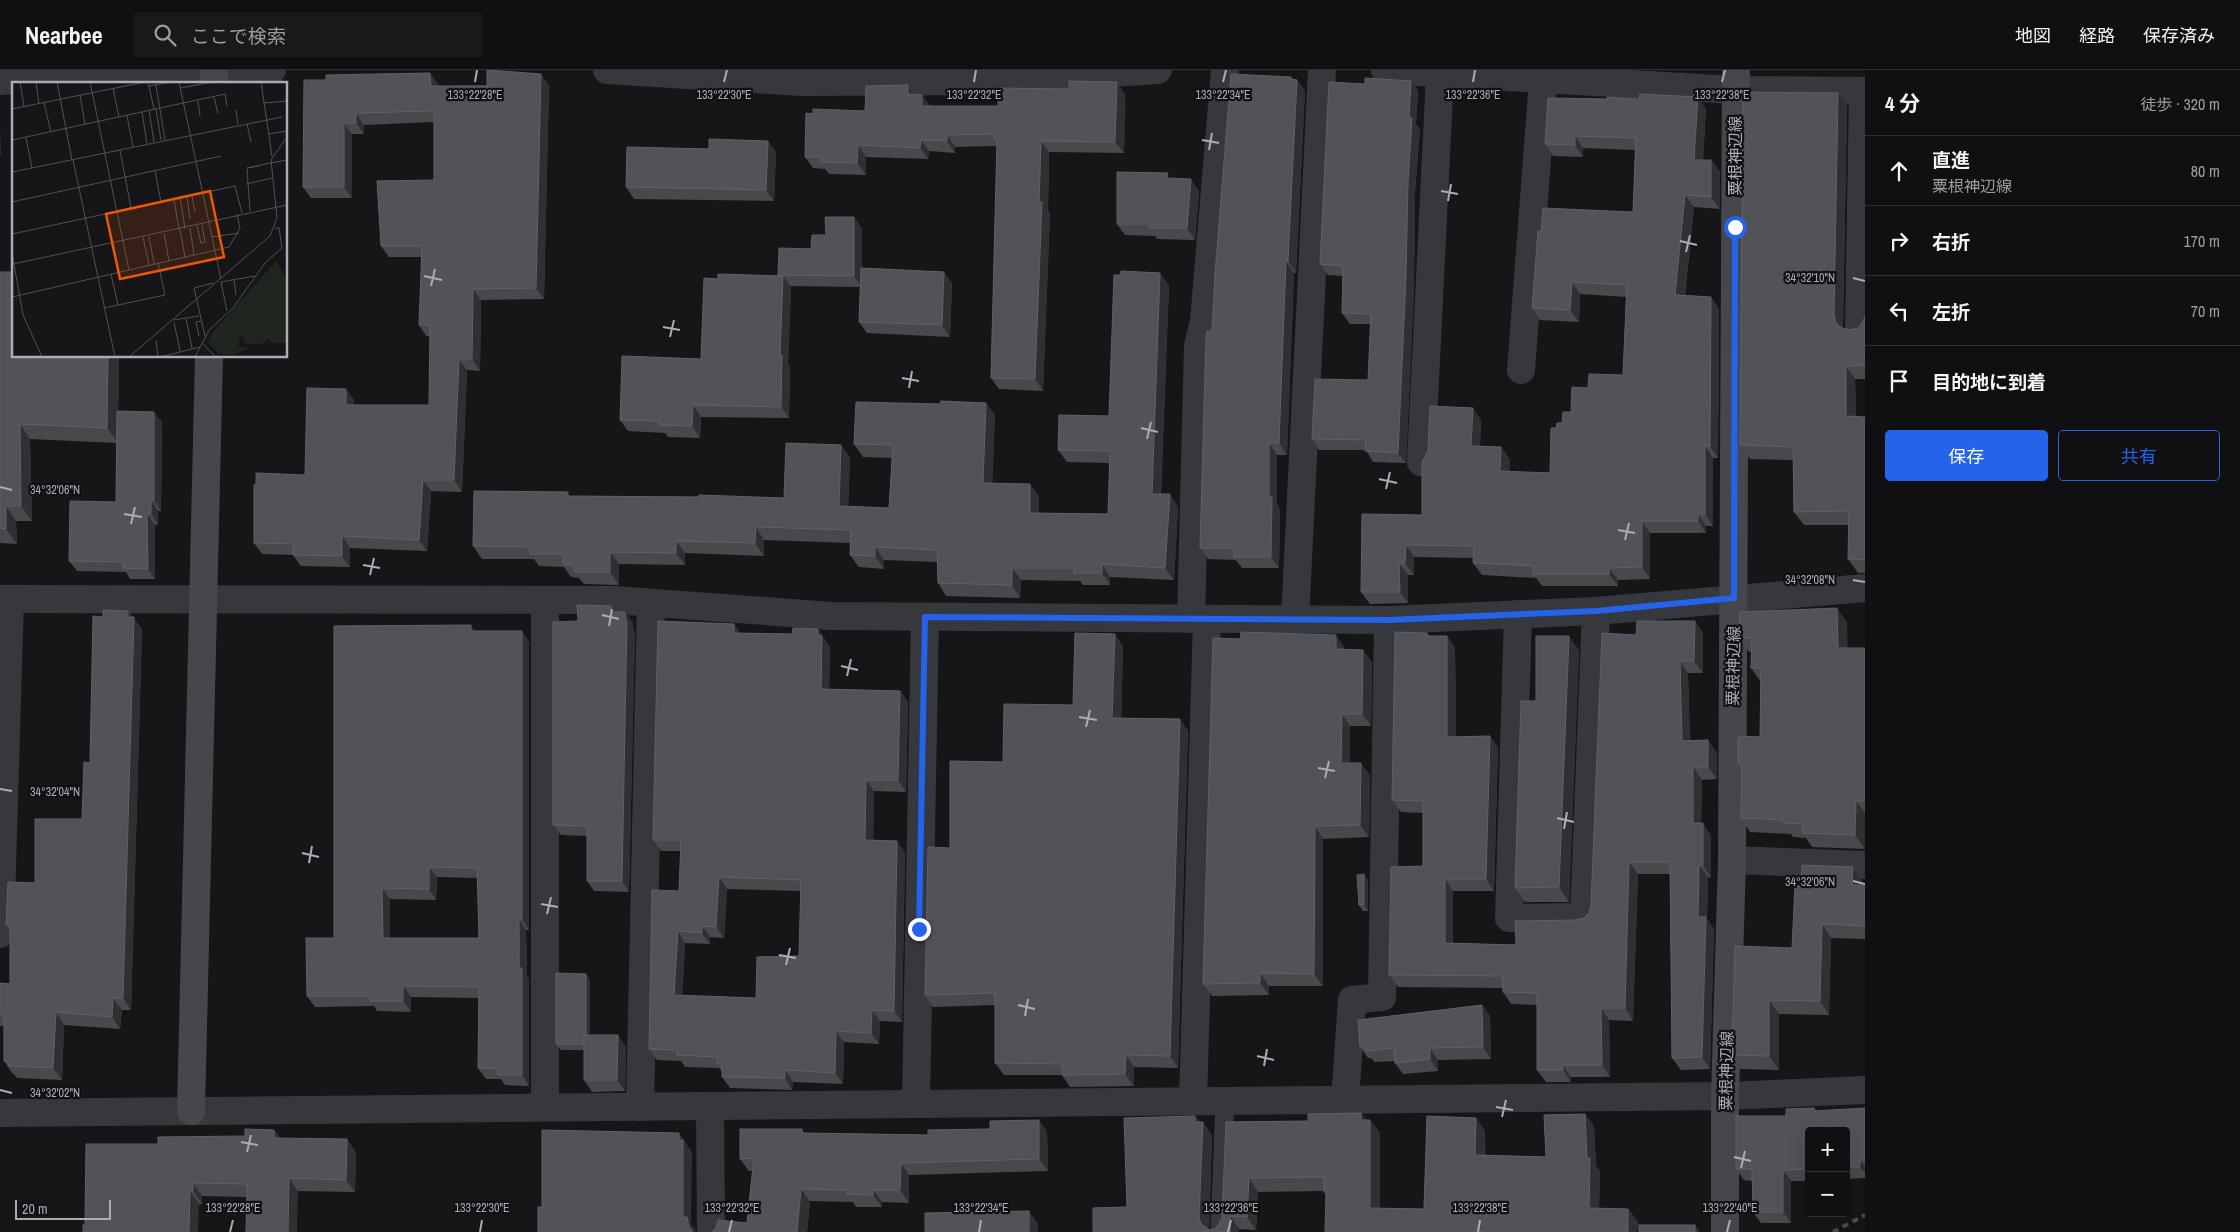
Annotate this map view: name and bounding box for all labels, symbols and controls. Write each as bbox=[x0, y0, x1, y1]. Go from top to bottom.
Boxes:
search box bbox=[133, 12, 483, 57]
text: Nearbee bbox=[25, 19, 103, 51]
icon: search bbox=[151, 21, 179, 49]
text: ここで検索 bbox=[191, 23, 286, 49]
text: 地図 bbox=[2015, 23, 2051, 48]
text: 経路 bbox=[2079, 23, 2115, 48]
text: 保存済み bbox=[2143, 23, 2215, 48]
inset map bbox=[12, 82, 288, 358]
text: 133°22'28"E bbox=[447, 87, 503, 103]
text: 133°22'30"E bbox=[696, 87, 752, 103]
text: 133°22'32"E bbox=[946, 87, 1002, 103]
text: 133°22'34"E bbox=[1195, 87, 1251, 103]
text: 133°22'36"E bbox=[1445, 87, 1501, 103]
text: 133°22'38"E bbox=[1694, 87, 1750, 103]
text: 4 分 bbox=[1885, 89, 1920, 118]
text: 徒歩 · 320 m bbox=[2141, 93, 2220, 115]
street label: 粟根神辺線 bbox=[1724, 116, 1746, 196]
text: 直進 bbox=[1932, 147, 1970, 173]
icon: ahead bbox=[1885, 157, 1913, 185]
text: 80 m bbox=[2191, 160, 2220, 182]
text: 粟根神辺線 bbox=[1932, 175, 2012, 197]
route start bbox=[1724, 216, 1747, 239]
icon: right bbox=[1885, 227, 1913, 255]
text: 右折 bbox=[1932, 229, 1970, 255]
text: 170 m bbox=[2184, 230, 2220, 252]
text: 34°32'10"N bbox=[1785, 270, 1835, 286]
icon: left bbox=[1885, 297, 1913, 325]
text: 左折 bbox=[1932, 299, 1970, 325]
text: 70 m bbox=[2191, 300, 2220, 322]
icon: arrive bbox=[1885, 367, 1913, 395]
text: 目的地に到着 bbox=[1932, 369, 2046, 395]
button: 保存 bbox=[1885, 430, 2048, 481]
button: 共有 bbox=[2058, 430, 2220, 481]
text: 34°32'06"N bbox=[30, 482, 80, 498]
text: 34°32'08"N bbox=[1785, 572, 1835, 588]
street label: 粟根神辺線 bbox=[1721, 626, 1745, 706]
text: 34°32'04"N bbox=[30, 784, 80, 800]
text: 34°32'06"N bbox=[1785, 874, 1835, 890]
route end bbox=[908, 918, 931, 941]
street label: 粟根神辺線 bbox=[1714, 1031, 1738, 1111]
text: 34°32'02"N bbox=[30, 1085, 80, 1101]
map controls bbox=[1805, 1127, 1850, 1217]
button: + bbox=[1805, 1127, 1850, 1172]
button: − bbox=[1805, 1172, 1850, 1217]
scale bar bbox=[15, 1197, 111, 1220]
text: 20 m bbox=[22, 1200, 48, 1218]
text: 133°22'28"E bbox=[205, 1200, 261, 1216]
text: 133°22'30"E bbox=[454, 1200, 510, 1216]
text: 133°22'32"E bbox=[704, 1200, 760, 1216]
text: 133°22'34"E bbox=[953, 1200, 1009, 1216]
text: 133°22'36"E bbox=[1203, 1200, 1259, 1216]
text: 133°22'38"E bbox=[1452, 1200, 1508, 1216]
text: 133°22'40"E bbox=[1702, 1200, 1758, 1216]

